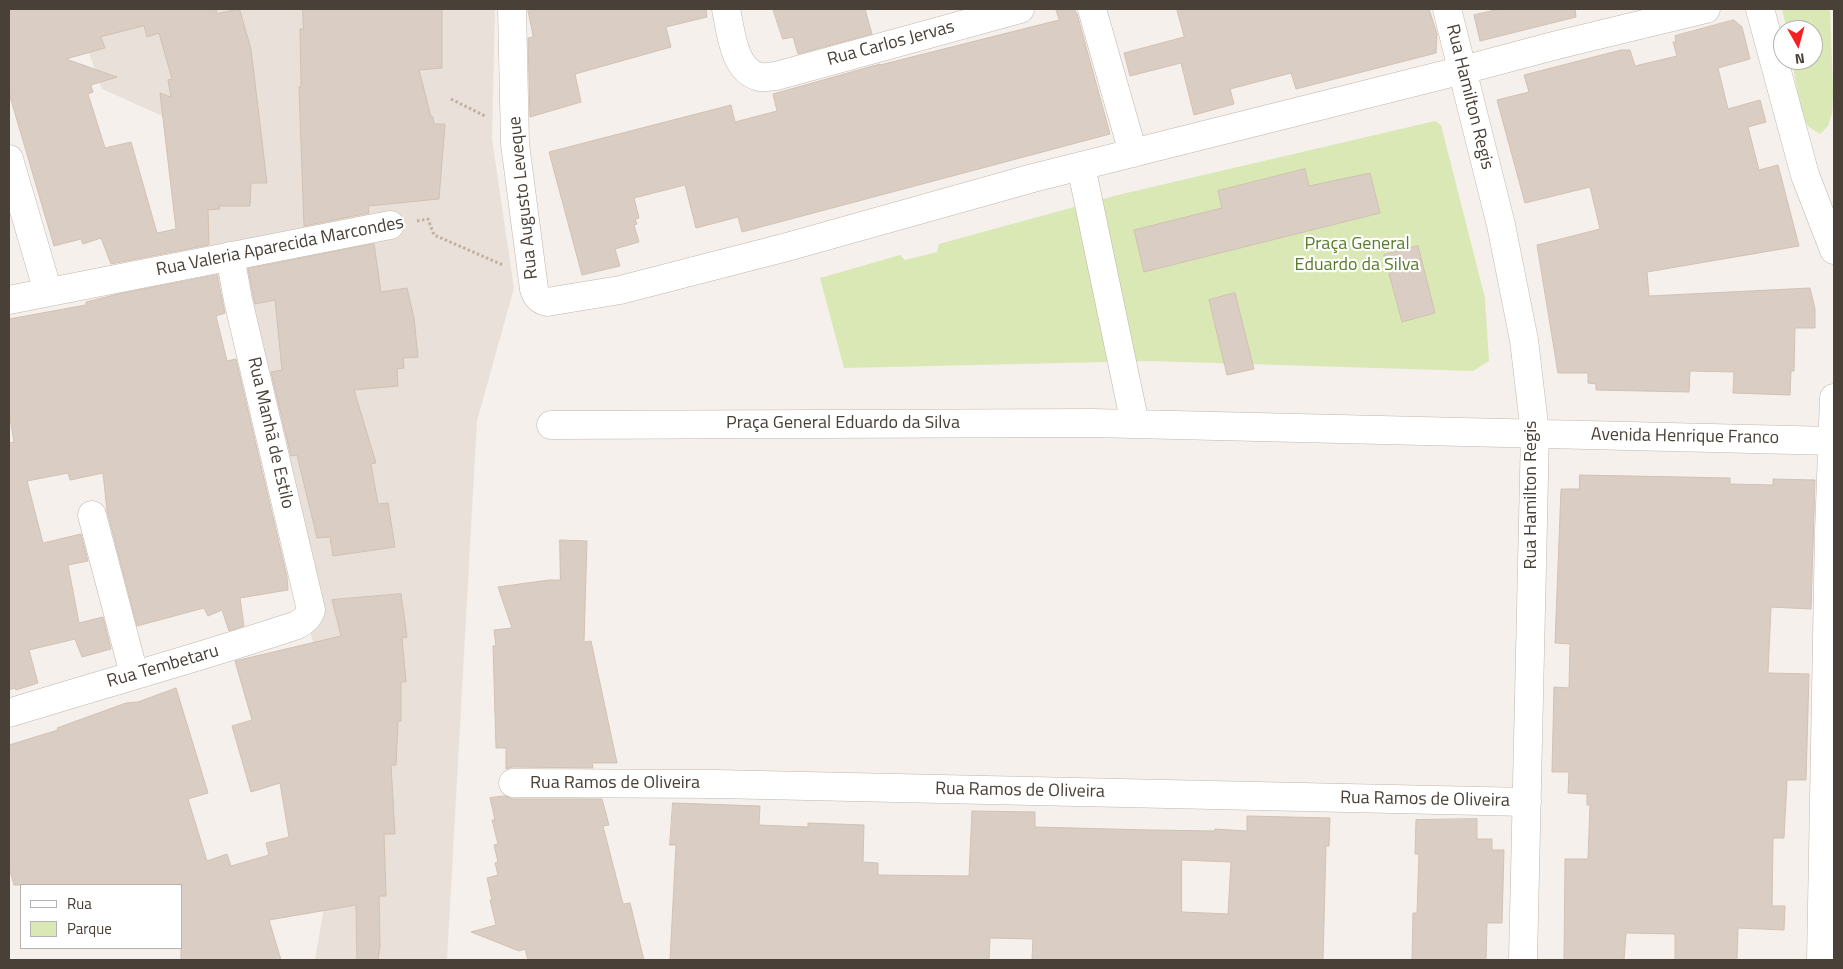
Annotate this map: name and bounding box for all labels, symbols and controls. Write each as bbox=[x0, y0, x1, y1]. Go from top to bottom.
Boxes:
street label: Rua Carlos Jervas bbox=[825, 17, 957, 71]
north arrow bbox=[1773, 20, 1823, 70]
street label: Rua Hamilton Regis bbox=[1441, 22, 1497, 172]
text: N bbox=[1794, 48, 1806, 70]
street label: Rua Augusto Leveque bbox=[505, 115, 543, 281]
street label: Rua Valeria Aparecida Marcondes bbox=[154, 212, 406, 282]
park label: Praça General Eduardo da Silva bbox=[1295, 234, 1419, 276]
street label: Rua Manhã de Estilo bbox=[242, 355, 298, 511]
street label: Praça General Eduardo da Silva bbox=[726, 413, 960, 435]
street label: Rua Hamilton Regis bbox=[1521, 421, 1543, 569]
street label: Avenida Henrique Franco bbox=[1591, 425, 1779, 449]
street label: Rua Tembetaru bbox=[105, 641, 221, 693]
street label: Rua Ramos de Oliveira bbox=[530, 773, 700, 795]
street label: Rua Ramos de Oliveira bbox=[935, 779, 1105, 803]
street label: Rua Ramos de Oliveira bbox=[1340, 788, 1510, 812]
legend bbox=[20, 884, 182, 949]
text: Rua bbox=[67, 892, 92, 915]
text: Parque bbox=[67, 917, 112, 940]

